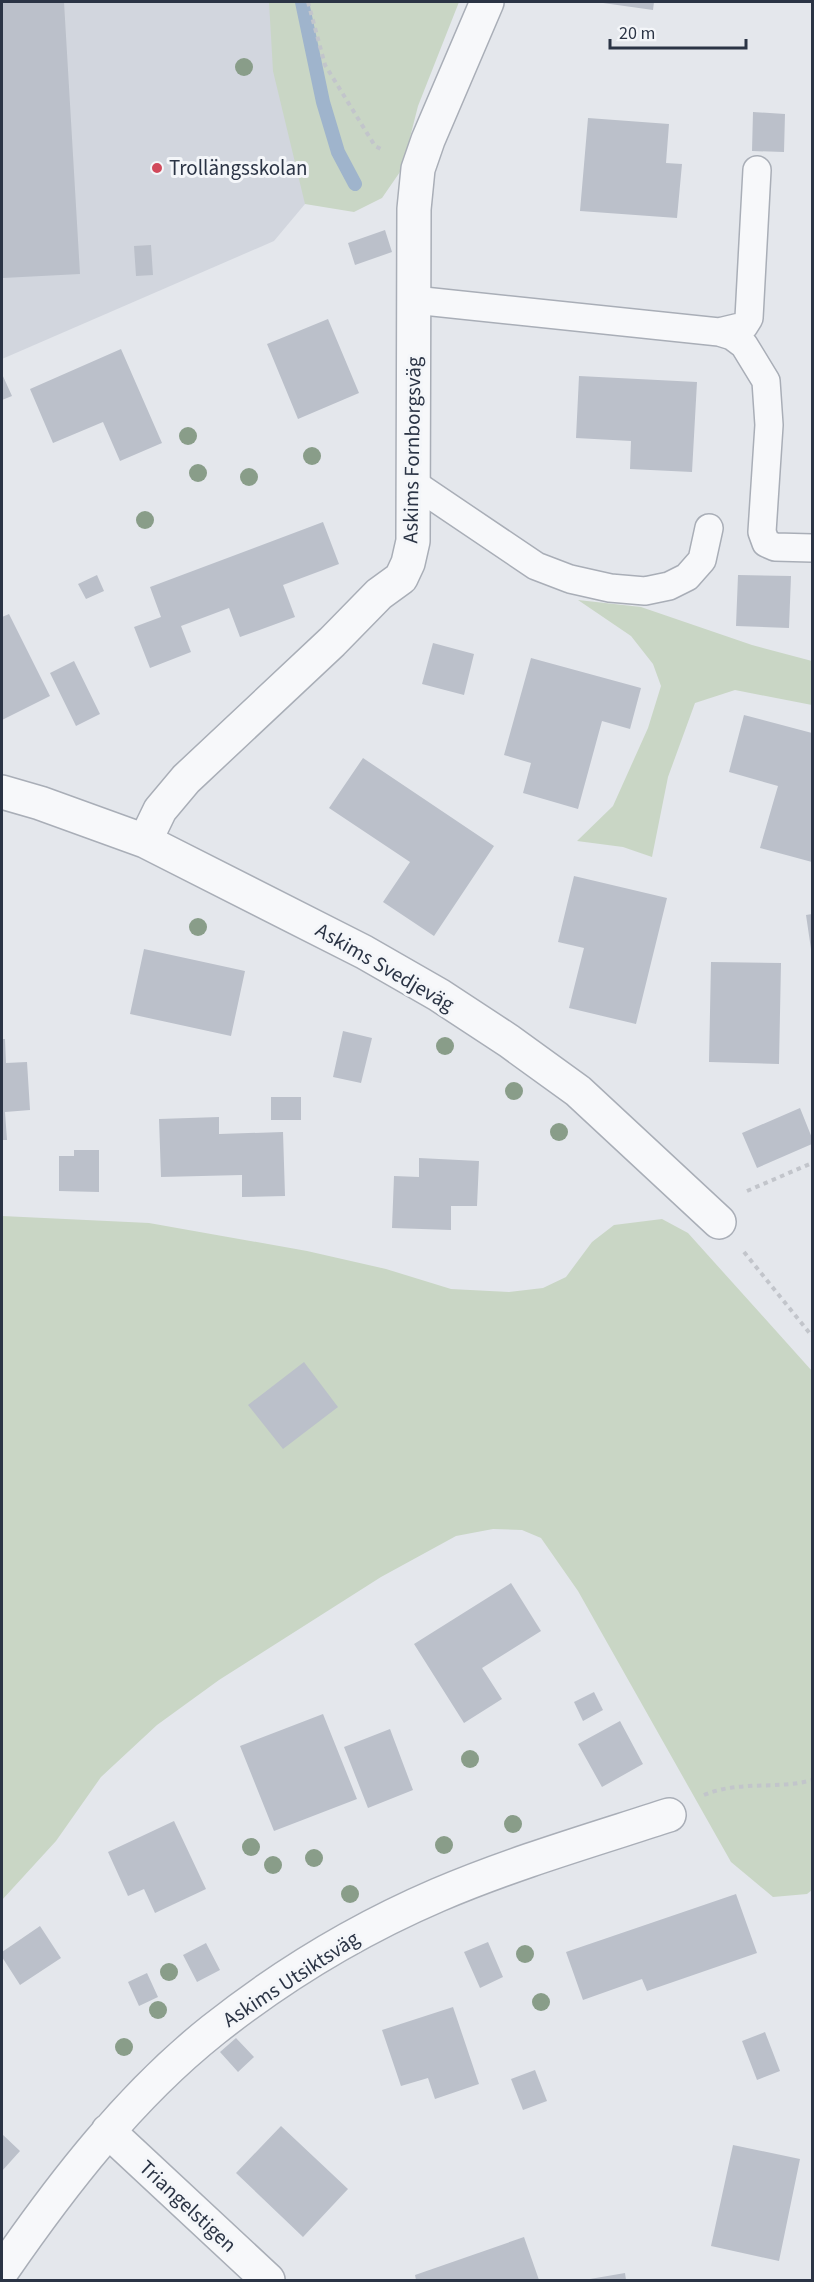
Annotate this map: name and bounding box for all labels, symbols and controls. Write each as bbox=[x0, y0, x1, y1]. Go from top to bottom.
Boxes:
scale bar bbox=[610, 12, 746, 50]
text: 20 m bbox=[619, 21, 655, 46]
place label: Trollängsskolan bbox=[169, 153, 308, 183]
marker: Trollängsskolan bbox=[150, 161, 164, 175]
street label: Askims Fornborgsväg bbox=[395, 356, 429, 544]
street label: Askims Svedjeväg bbox=[310, 915, 460, 1019]
street label: Askims Utsiktsväg bbox=[217, 1923, 365, 2034]
street label: Triangelstigen bbox=[133, 2153, 243, 2259]

